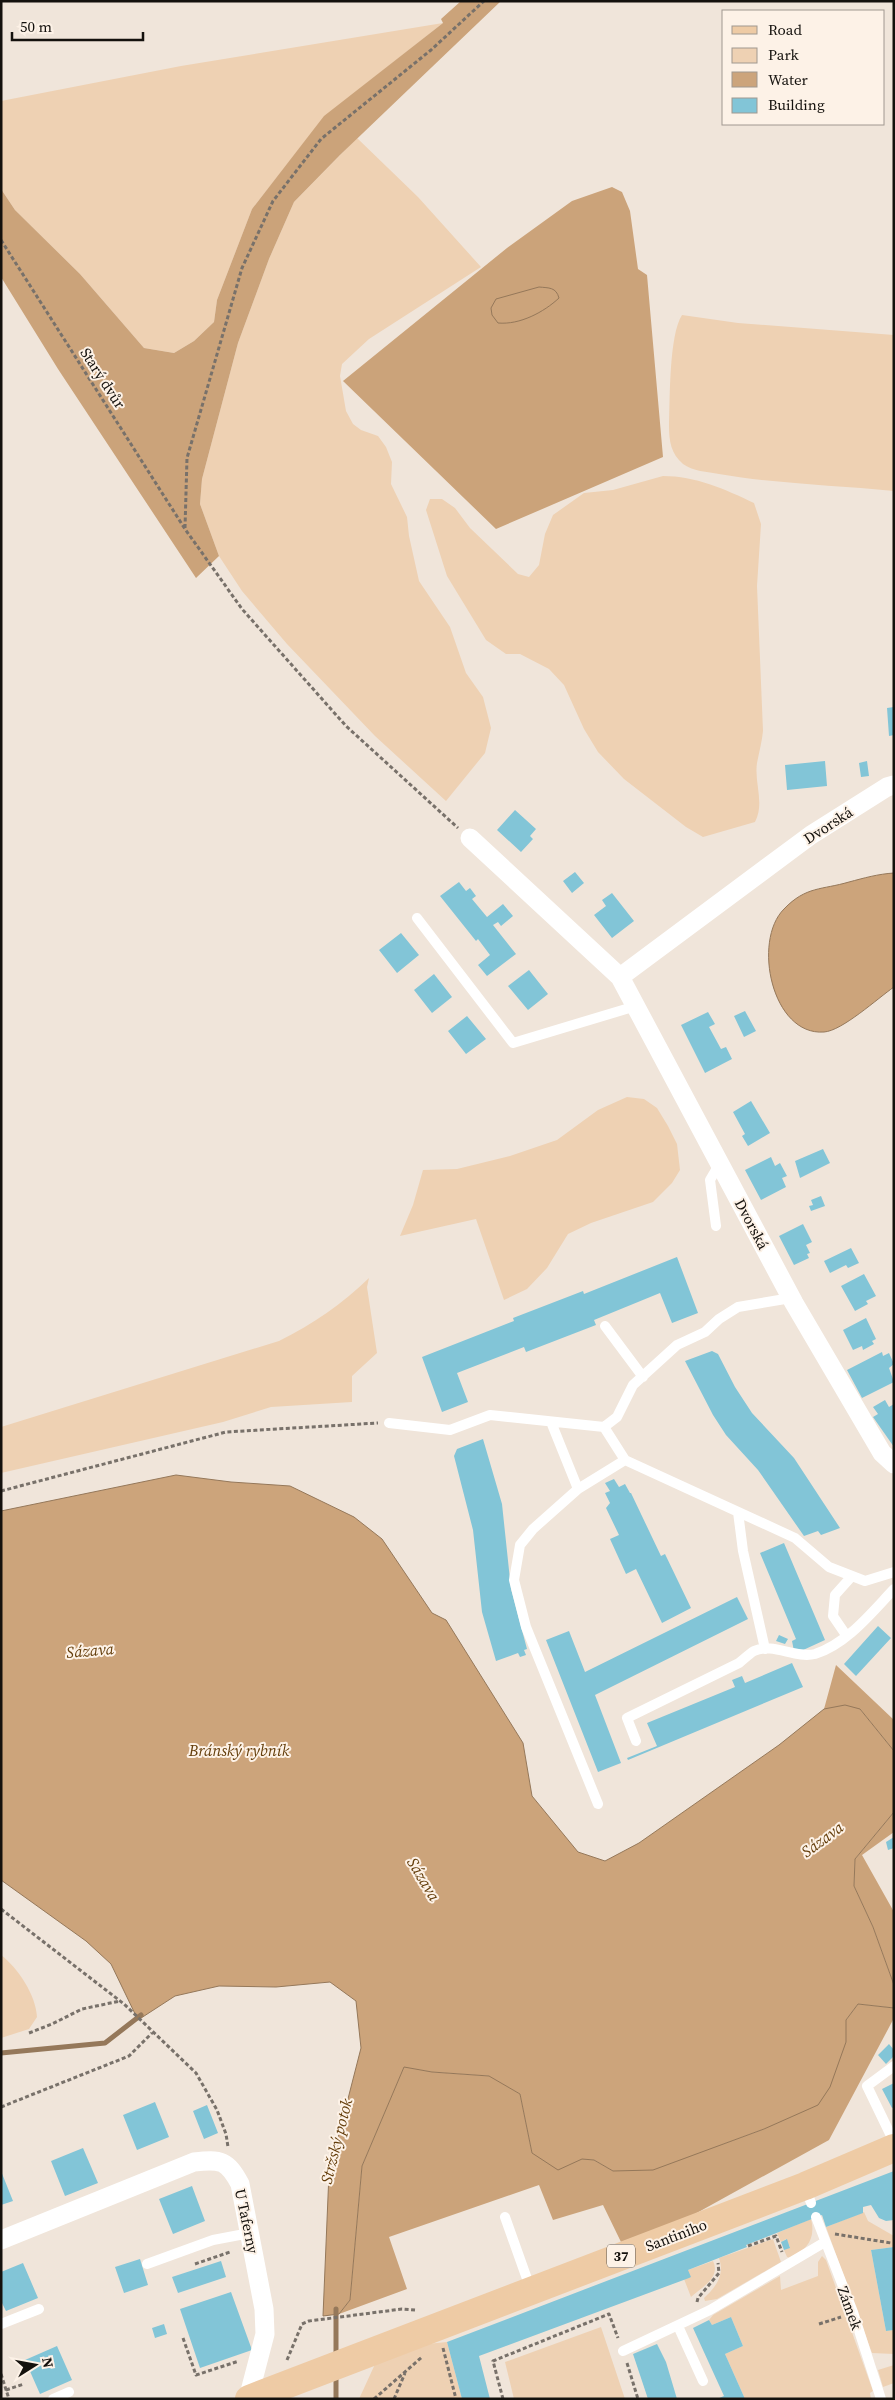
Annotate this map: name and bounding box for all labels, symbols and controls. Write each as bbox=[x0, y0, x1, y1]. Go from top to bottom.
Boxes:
scale bar bbox=[12, 10, 144, 42]
legend bbox=[722, 10, 885, 125]
text: 50 m bbox=[20, 16, 52, 37]
text: Road bbox=[768, 19, 802, 40]
text: Park bbox=[768, 44, 800, 65]
text: Water bbox=[768, 69, 809, 90]
text: Building bbox=[768, 94, 825, 115]
street label: Starý dvůr bbox=[75, 343, 131, 413]
street label: Dvorská bbox=[799, 801, 857, 849]
street label: Dvorská bbox=[730, 1195, 774, 1253]
water label: Sázava bbox=[65, 1637, 115, 1663]
water label: Bránský rybník bbox=[188, 1739, 290, 1761]
water label: Sázava bbox=[796, 1816, 848, 1862]
water label: Sázava bbox=[402, 1853, 446, 1906]
water label: Stržský potok bbox=[315, 2096, 357, 2186]
street label: U Taferny bbox=[230, 2187, 264, 2256]
street label: Santiniho bbox=[642, 2214, 710, 2256]
road number: 37 bbox=[607, 2244, 635, 2268]
street label: Zámek bbox=[832, 2283, 868, 2334]
north arrow bbox=[10, 2340, 60, 2390]
text: N bbox=[37, 2356, 59, 2369]

